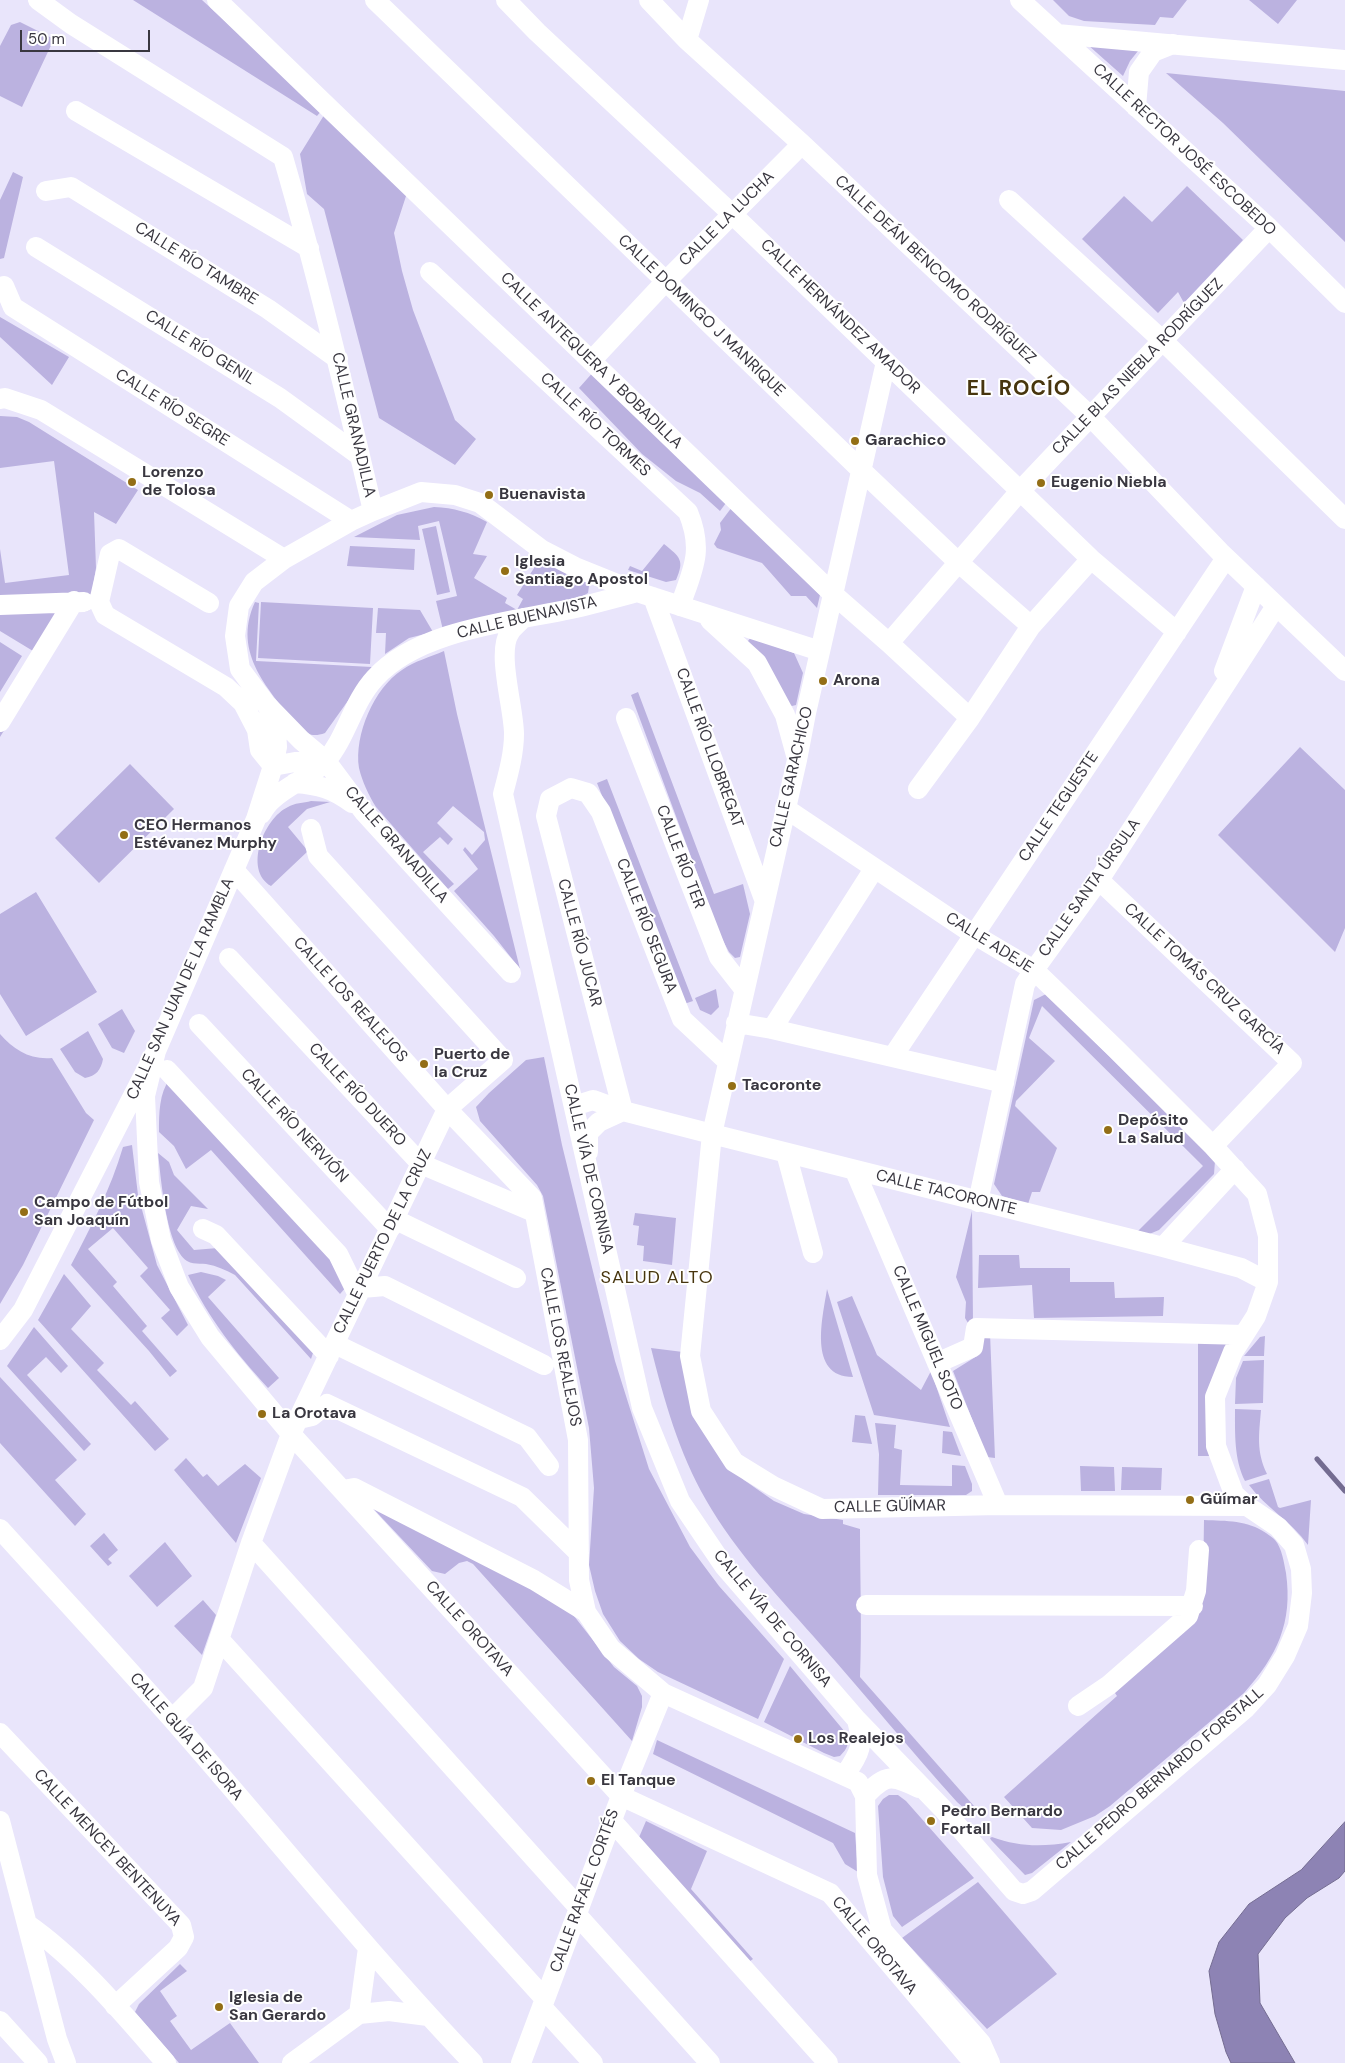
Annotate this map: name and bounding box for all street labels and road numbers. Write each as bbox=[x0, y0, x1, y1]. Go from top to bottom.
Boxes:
street label: CALLE RECTOR JOSÉ ESCOBEDO bbox=[1088, 60, 1280, 240]
street label: CALLE LA LUCHA bbox=[675, 167, 779, 271]
street label: CALLE DEÁN BENCOMO RODRÍGUEZ bbox=[830, 172, 1040, 368]
street label: CALLE RÍO TAMBRE bbox=[131, 218, 261, 310]
street label: CALLE DOMINGO J MANRIQUE bbox=[613, 231, 789, 401]
street label: CALLE HERNÁNDEZ AMADOR bbox=[756, 236, 924, 398]
street label: CALLE ANTEQUERA Y BOBADILLA bbox=[496, 269, 686, 453]
street label: CALLE BLAS NIEBLA RODRÍGUEZ bbox=[1049, 275, 1227, 459]
street label: CALLE RÍO GENIL bbox=[141, 306, 259, 390]
street label: CALLE GRANADILLA bbox=[327, 351, 379, 499]
street label: CALLE RÍO SEGRE bbox=[111, 365, 233, 451]
street label: CALLE RÍO TORMES bbox=[536, 369, 654, 481]
street label: CALLE BUENAVISTA bbox=[455, 593, 599, 643]
street label: CALLE RÍO LLOBREGAT bbox=[671, 665, 747, 831]
street label: CALLE GARACHICO bbox=[766, 705, 818, 849]
street label: CALLE TEGUESTE bbox=[1015, 748, 1103, 866]
street label: CALLE GRANADILLA bbox=[340, 783, 452, 907]
street label: CALLE RÍO TER bbox=[651, 802, 709, 912]
street label: CALLE SANTA ÚRSULA bbox=[1035, 815, 1145, 961]
street label: CALLE RÍO SEGURA bbox=[611, 856, 681, 996]
street label: CALLE SAN JUAN DE LA RAMBLA bbox=[123, 875, 239, 1103]
street label: CALLE RÍO JUCAR bbox=[553, 877, 605, 1009]
street label: CALLE TOMÁS CRUZ GARCÍA bbox=[1120, 899, 1288, 1059]
street label: CALLE ADEJE bbox=[942, 908, 1036, 978]
street label: CALLE LOS REALEJOS bbox=[289, 934, 411, 1066]
street label: CALLE RÍO DUERO bbox=[304, 1039, 410, 1151]
street label: CALLE RÍO NERVIÓN bbox=[236, 1065, 352, 1187]
street label: CALLE VÍA DE CORNISA bbox=[559, 1082, 617, 1256]
street label: CALLE PUERTO DE LA CRUZ bbox=[330, 1147, 436, 1337]
street label: CALLE TACORONTE bbox=[874, 1166, 1018, 1220]
street label: CALLE MIGUEL SOTO bbox=[888, 1263, 966, 1413]
street label: CALLE LOS REALEJOS bbox=[535, 1266, 585, 1428]
street label: CALLE GÜÍMAR bbox=[834, 1496, 946, 1518]
street label: CALLE VÍA DE CORNISA bbox=[709, 1546, 835, 1692]
street label: CALLE OROTAVA bbox=[421, 1577, 517, 1681]
street label: CALLE GUÍA DE ISORA bbox=[125, 1669, 247, 1805]
street label: CALLE PEDRO BERNARDO FORSTALL bbox=[1052, 1683, 1268, 1875]
street label: CALLE MENCEY BENTENUYA bbox=[29, 1766, 185, 1930]
street label: CALLE RAFAEL CORTÉS bbox=[546, 1807, 624, 1975]
street label: CALLE OROTAVA bbox=[827, 1893, 921, 1999]

